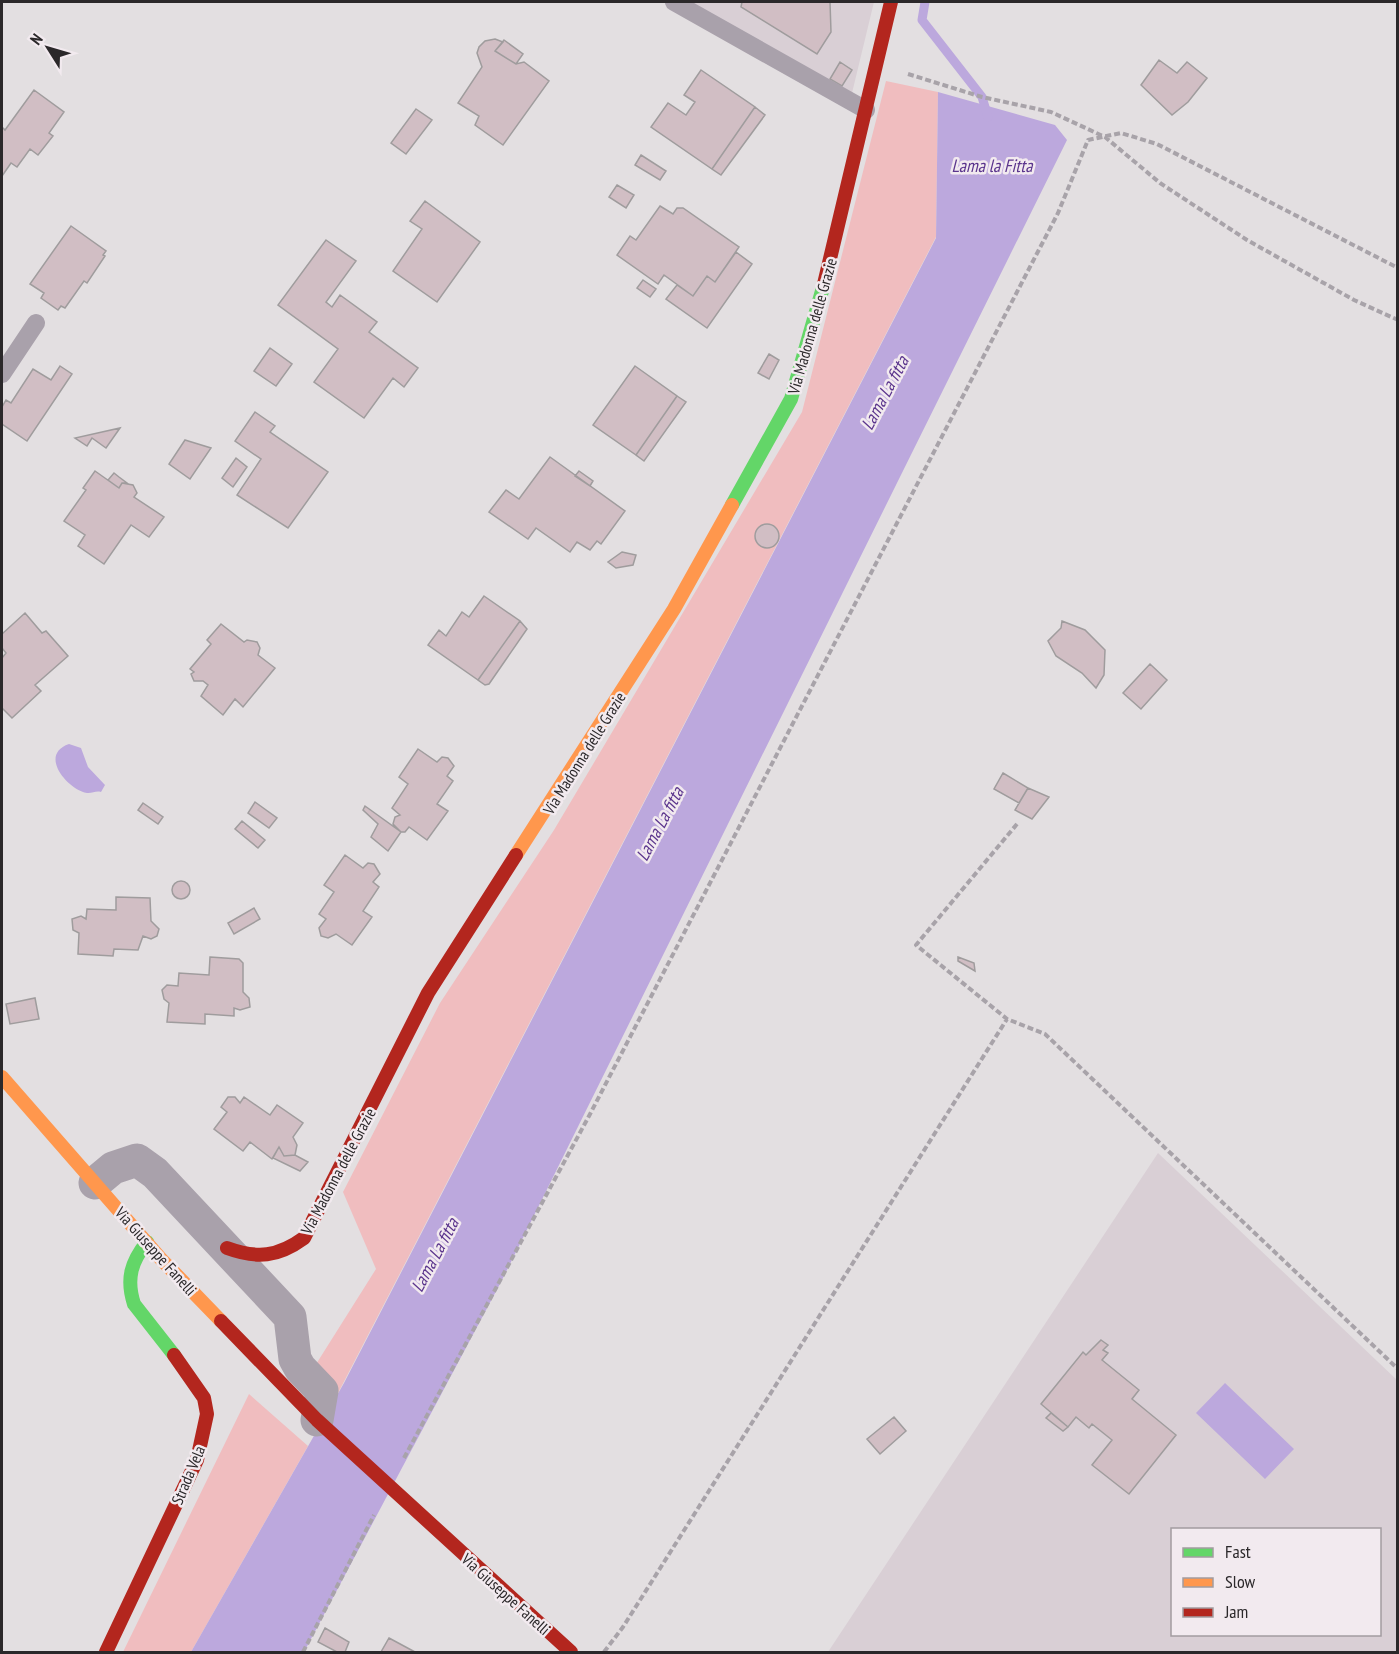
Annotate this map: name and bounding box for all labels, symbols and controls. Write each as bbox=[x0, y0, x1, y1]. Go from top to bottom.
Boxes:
north arrow bbox=[18, 18, 78, 78]
text: N bbox=[25, 30, 47, 48]
water label: Lama la Fitta bbox=[952, 154, 1033, 177]
street label: Via Madonna delle Grazie bbox=[783, 256, 841, 397]
water label: Lama La fitta bbox=[856, 351, 914, 434]
street label: Via Madonna delle Grazie bbox=[538, 688, 630, 819]
water label: Lama La fitta bbox=[631, 782, 689, 865]
street label: Via Madonna delle Grazie bbox=[296, 1104, 380, 1239]
street label: Via Giuseppe Fanelli bbox=[110, 1202, 201, 1299]
water label: Lama La fitta bbox=[406, 1213, 464, 1296]
street label: Strada Vela bbox=[167, 1443, 209, 1507]
legend bbox=[1171, 1528, 1381, 1636]
text: Fast bbox=[1225, 1540, 1251, 1563]
street label: Via Giuseppe Fanelli bbox=[457, 1548, 554, 1639]
text: Slow bbox=[1225, 1570, 1256, 1593]
text: Jam bbox=[1224, 1600, 1248, 1623]

